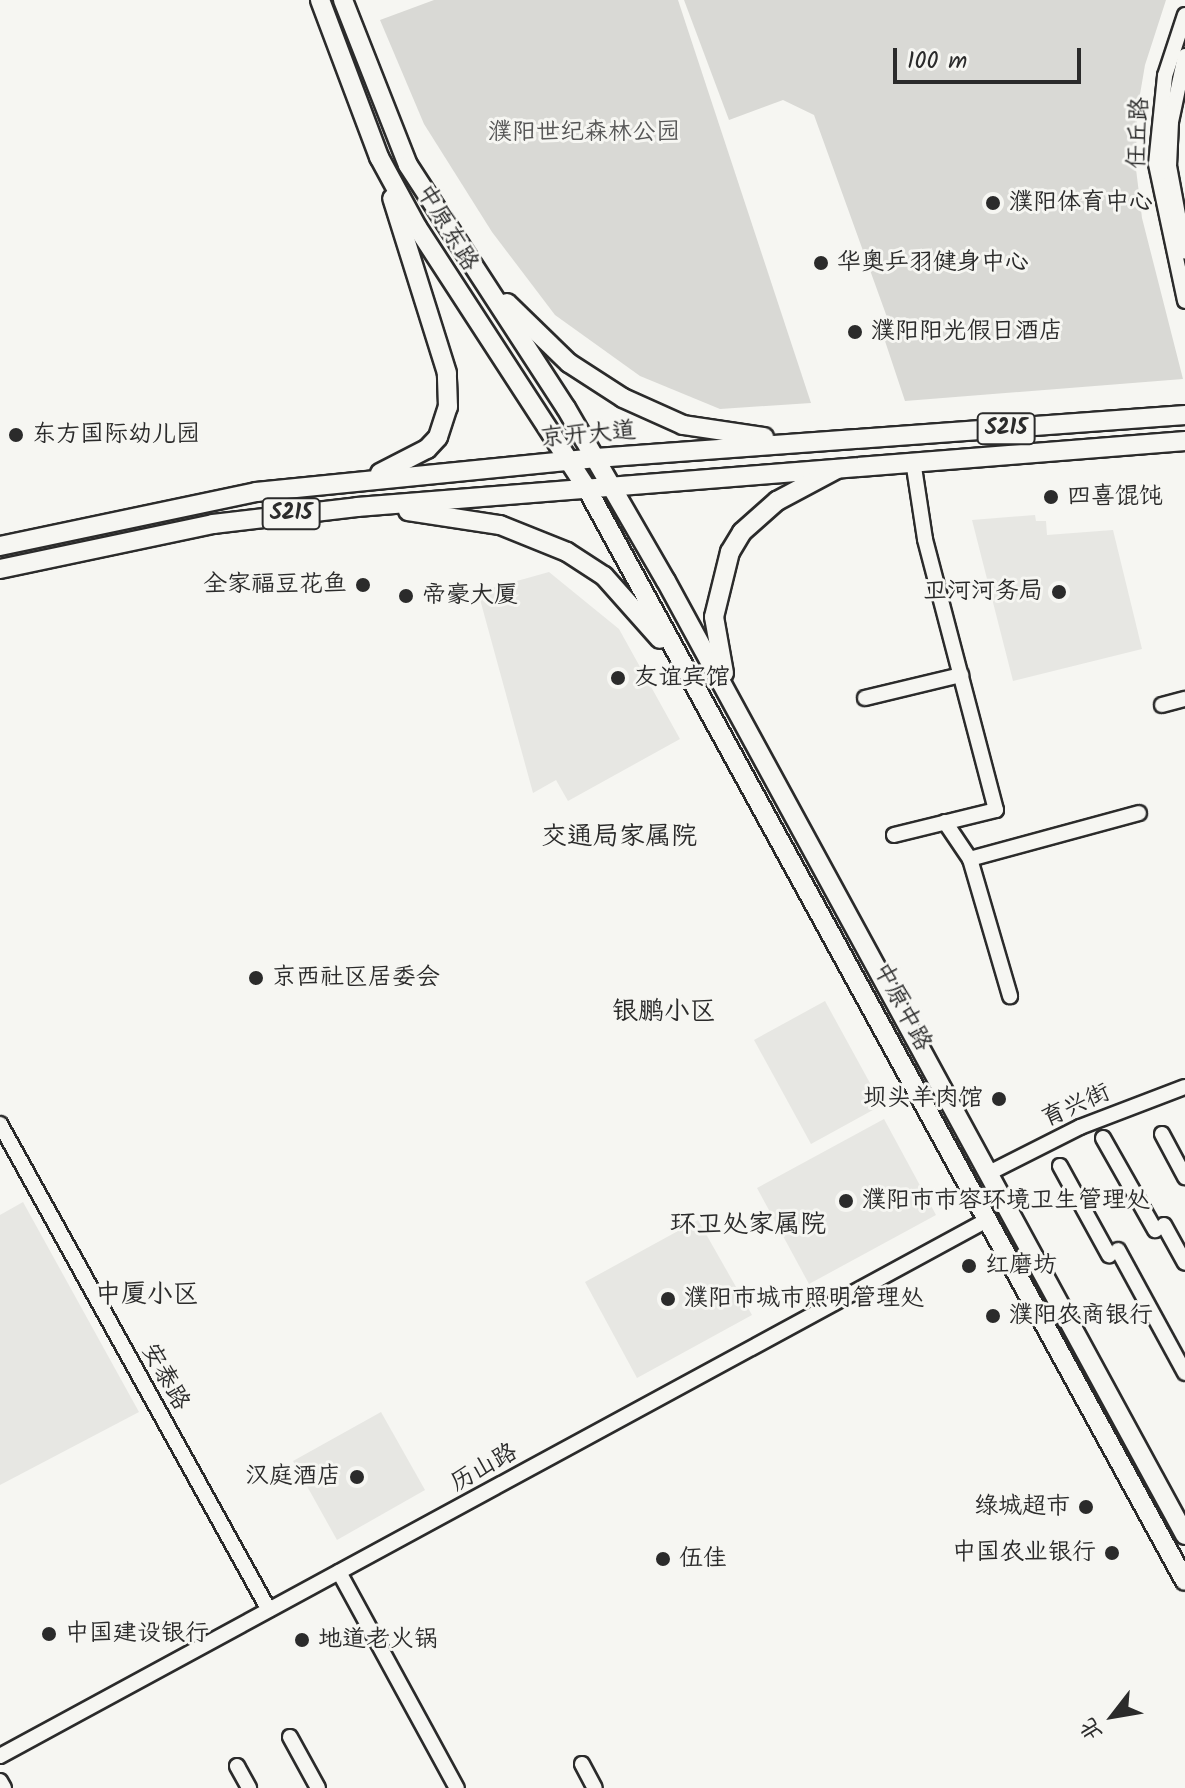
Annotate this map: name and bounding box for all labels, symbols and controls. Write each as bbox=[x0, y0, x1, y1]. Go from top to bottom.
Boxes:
scale bar bbox=[897, 32, 1085, 82]
text: 100 m bbox=[907, 42, 967, 81]
street label: 任丘路 bbox=[1123, 96, 1155, 170]
park label: 濮阳世纪森林公园 bbox=[488, 119, 680, 147]
street label: 中原东路 bbox=[410, 179, 484, 277]
place label: 濮阳体育中心 bbox=[1009, 189, 1153, 217]
marker: 濮阳体育中心 bbox=[984, 194, 1002, 212]
place label: 华奥乒羽健身中心 bbox=[837, 249, 1029, 277]
marker: 华奥乒羽健身中心 bbox=[812, 254, 830, 272]
place label: 濮阳阳光假日酒店 bbox=[871, 318, 1063, 346]
marker: 濮阳阳光假日酒店 bbox=[846, 323, 864, 341]
road number: S215 bbox=[976, 411, 1036, 447]
street label: 京开大道 bbox=[539, 416, 637, 454]
place label: 东方国际幼儿园 bbox=[32, 421, 200, 449]
marker: 东方国际幼儿园 bbox=[7, 426, 25, 444]
place label: 四喜馄饨 bbox=[1067, 483, 1163, 511]
marker: 四喜馄饨 bbox=[1042, 488, 1060, 506]
road number: S215 bbox=[261, 496, 321, 532]
place label: 全家福豆花鱼 bbox=[203, 571, 347, 599]
marker: 全家福豆花鱼 bbox=[354, 576, 372, 594]
place label: 卫河河务局 bbox=[923, 578, 1043, 606]
place label: 帝豪大厦 bbox=[422, 582, 518, 610]
marker: 卫河河务局 bbox=[1050, 583, 1068, 601]
marker: 帝豪大厦 bbox=[397, 587, 415, 605]
place label: 友谊宾馆 bbox=[634, 664, 730, 692]
marker: 友谊宾馆 bbox=[609, 669, 627, 687]
district label: 交通局家属院 bbox=[541, 822, 697, 854]
street label: 中原中路 bbox=[867, 958, 937, 1056]
place label: 京西社区居委会 bbox=[272, 964, 440, 992]
marker: 京西社区居委会 bbox=[247, 969, 265, 987]
district label: 银鹏小区 bbox=[612, 997, 716, 1029]
street label: 育兴街 bbox=[1037, 1078, 1115, 1134]
place label: 坝头羊肉馆 bbox=[863, 1085, 983, 1113]
marker: 坝头羊肉馆 bbox=[990, 1090, 1008, 1108]
place label: 濮阳市市容环境卫生管理处 bbox=[862, 1187, 1150, 1215]
marker: 濮阳市市容环境卫生管理处 bbox=[837, 1192, 855, 1210]
district label: 环卫处家属院 bbox=[670, 1210, 826, 1242]
place label: 红磨坊 bbox=[985, 1252, 1057, 1280]
marker: 红磨坊 bbox=[960, 1257, 978, 1275]
district label: 中厦小区 bbox=[95, 1280, 199, 1312]
place label: 濮阳市城市照明管理处 bbox=[684, 1285, 924, 1313]
marker: 濮阳市城市照明管理处 bbox=[659, 1290, 677, 1308]
place label: 濮阳农商银行 bbox=[1009, 1302, 1153, 1330]
marker: 濮阳农商银行 bbox=[984, 1307, 1002, 1325]
street label: 安泰路 bbox=[135, 1339, 195, 1415]
street label: 历山路 bbox=[446, 1438, 522, 1498]
place label: 汉庭酒店 bbox=[245, 1463, 341, 1491]
marker: 汉庭酒店 bbox=[348, 1468, 366, 1486]
place label: 绿城超市 bbox=[974, 1493, 1070, 1521]
marker: 绿城超市 bbox=[1077, 1498, 1095, 1516]
place label: 中国农业银行 bbox=[952, 1539, 1096, 1567]
marker: 中国农业银行 bbox=[1103, 1544, 1121, 1562]
place label: 伍佳 bbox=[679, 1545, 727, 1573]
marker: 伍佳 bbox=[654, 1550, 672, 1568]
place label: 中国建设银行 bbox=[65, 1620, 209, 1648]
marker: 中国建设银行 bbox=[40, 1625, 58, 1643]
place label: 地道老火锅 bbox=[318, 1626, 438, 1654]
marker: 地道老火锅 bbox=[293, 1631, 311, 1649]
north arrow bbox=[1073, 1676, 1153, 1756]
text: 北 bbox=[1071, 1710, 1113, 1747]

